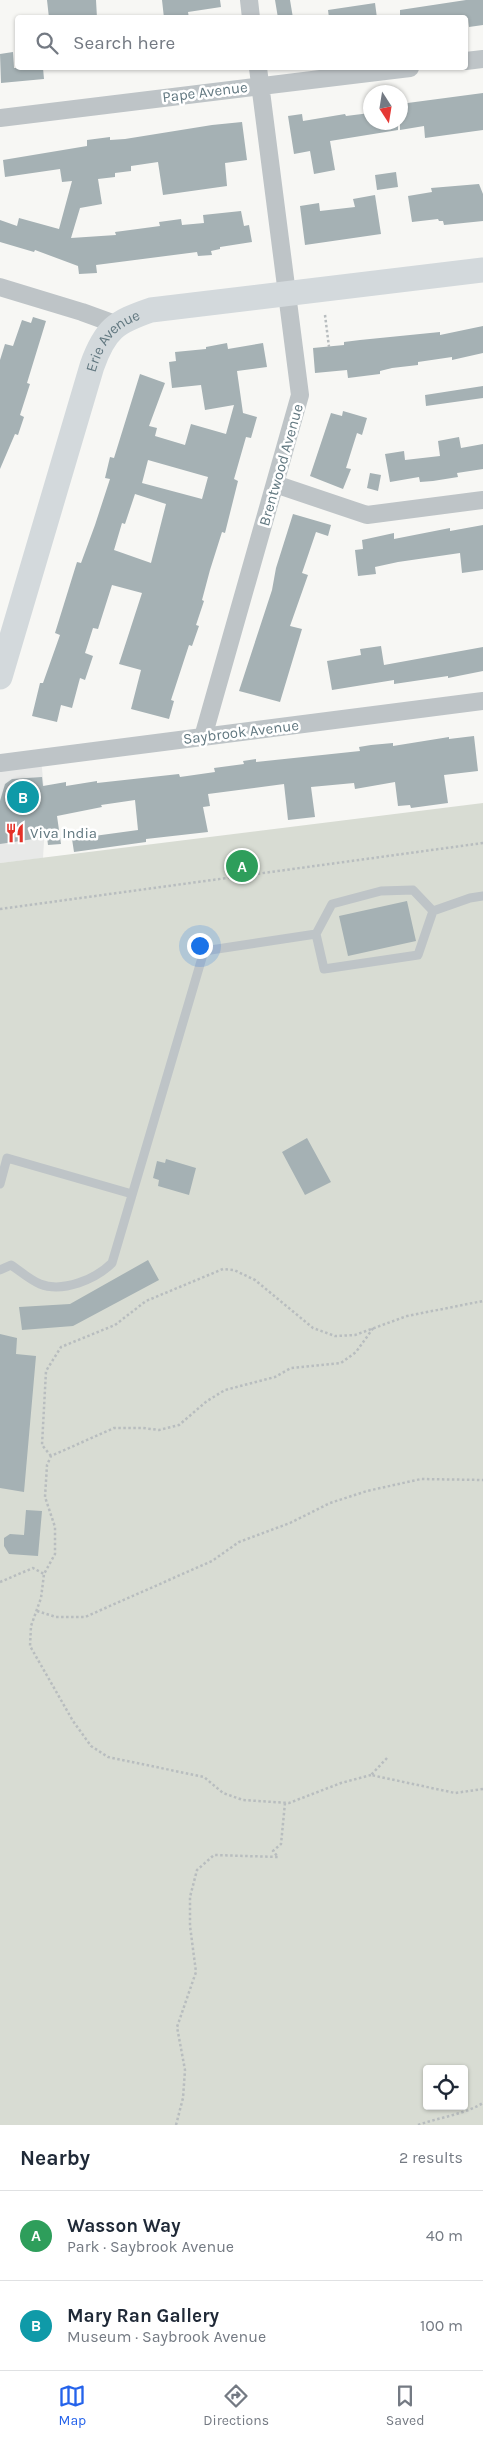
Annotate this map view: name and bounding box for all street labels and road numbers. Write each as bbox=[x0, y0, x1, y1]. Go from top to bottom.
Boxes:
street label: Pape Avenue bbox=[161, 78, 249, 106]
street label: Erie Avenue bbox=[82, 306, 142, 374]
street label: Brentwood Avenue bbox=[255, 402, 307, 528]
street label: Saybrook Avenue bbox=[182, 716, 300, 748]

